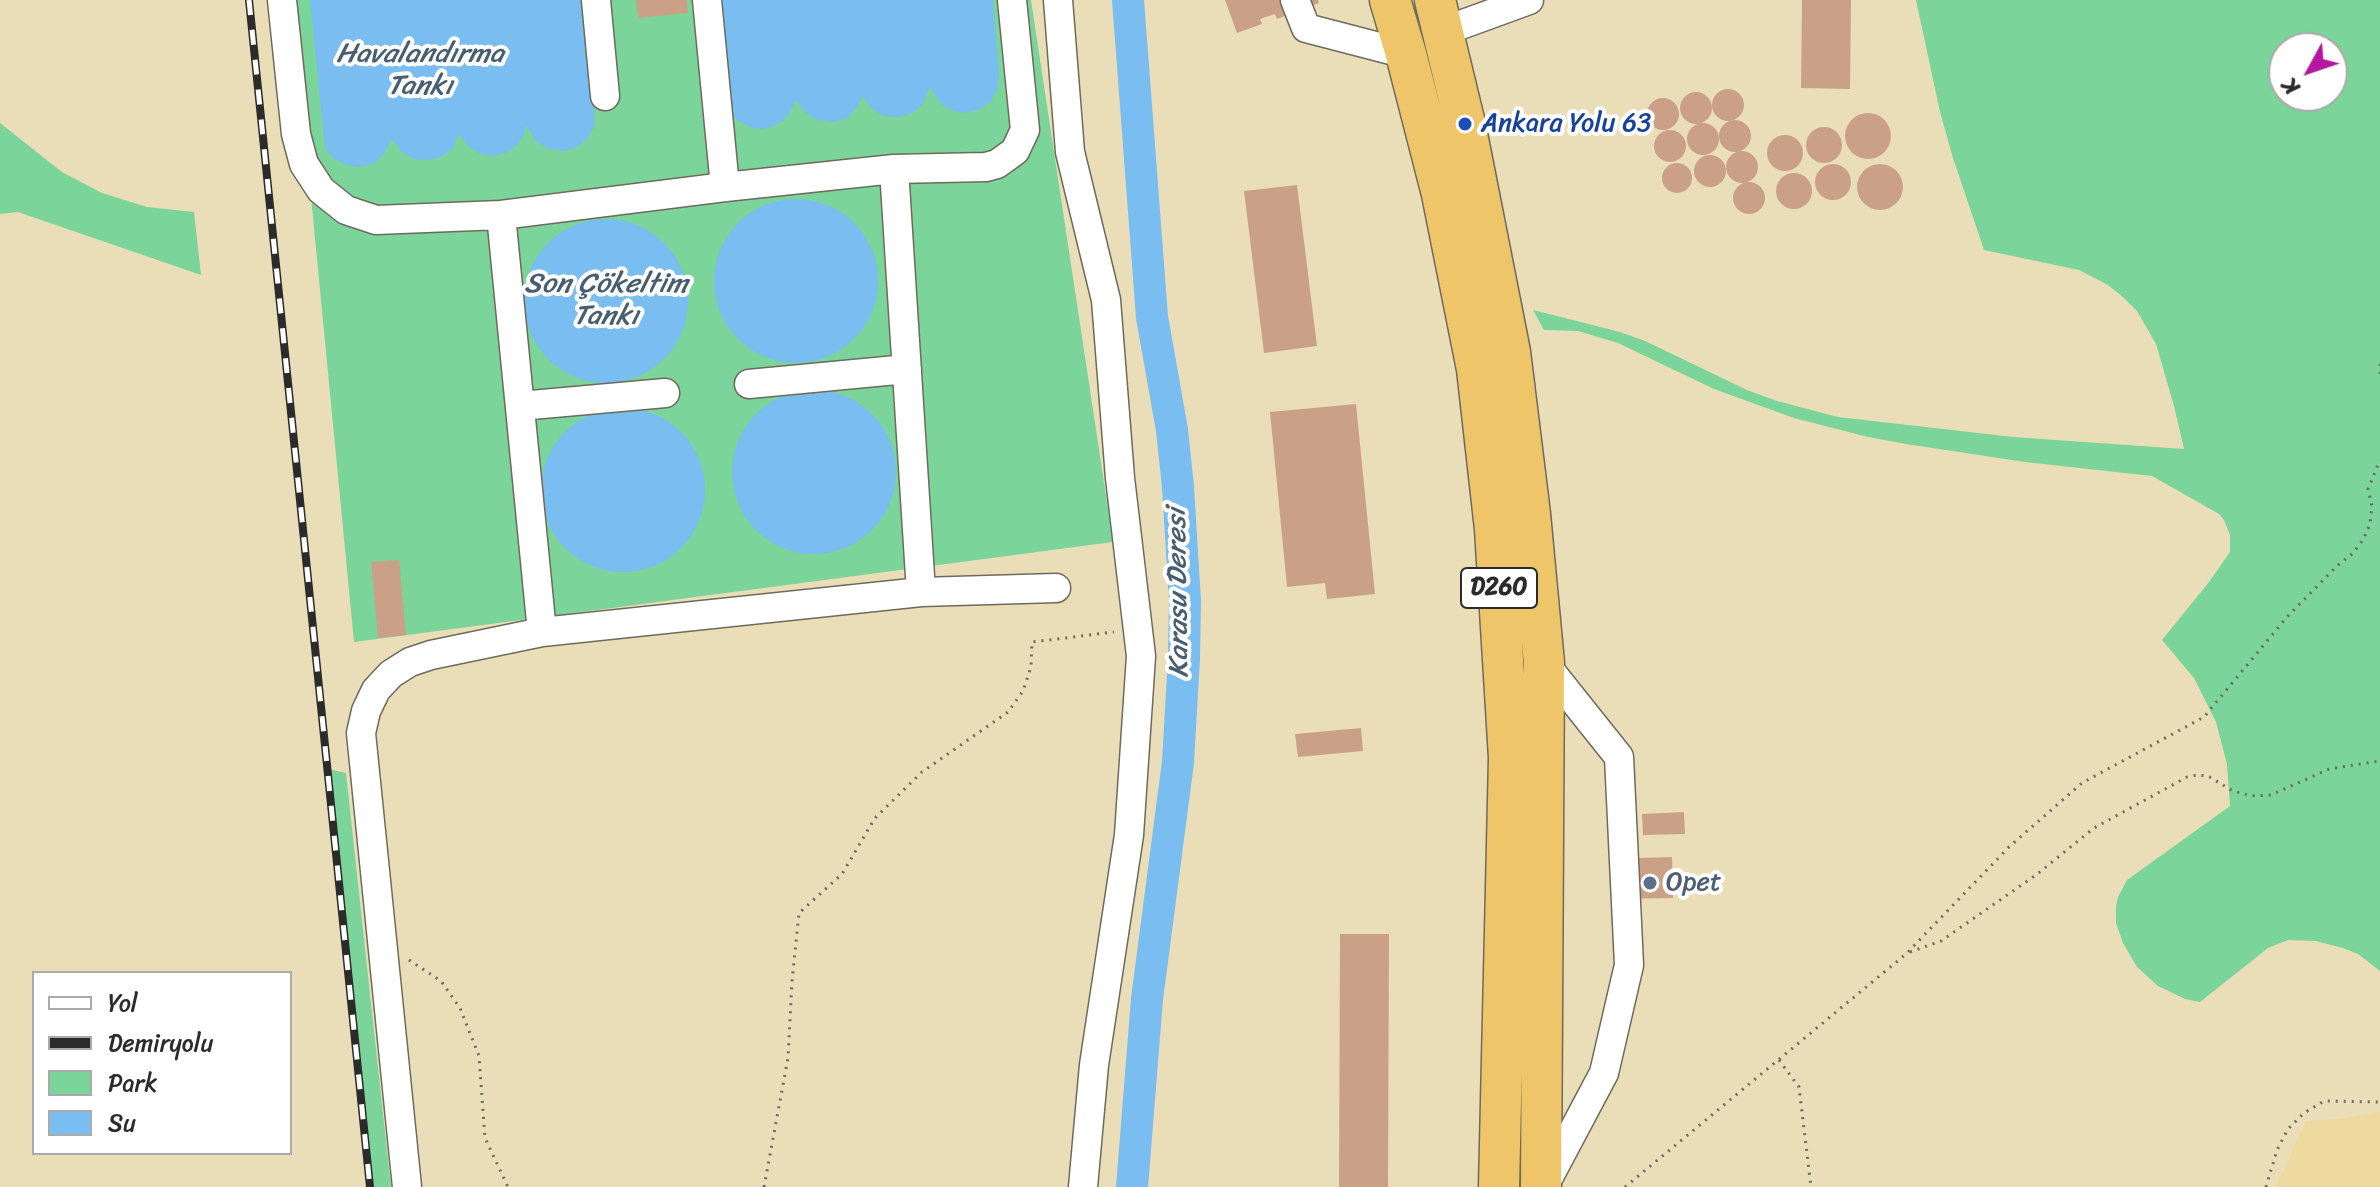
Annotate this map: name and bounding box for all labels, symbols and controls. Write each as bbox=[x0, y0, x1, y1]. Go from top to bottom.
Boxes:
north arrow bbox=[2268, 32, 2348, 112]
water label: Havalandırma Tankı bbox=[336, 38, 504, 104]
text: K bbox=[2272, 69, 2310, 104]
place label: Ankara Yolu 63 bbox=[1481, 108, 1651, 140]
marker: Ankara Yolu 63 bbox=[1456, 115, 1474, 133]
water label: Son Çökeltim Tankı bbox=[524, 268, 688, 334]
water label: Karasu Deresi bbox=[1161, 508, 1197, 678]
road number: D260 bbox=[1461, 568, 1537, 608]
place label: Opet bbox=[1666, 867, 1721, 899]
marker: Opet bbox=[1641, 874, 1659, 892]
legend bbox=[32, 971, 292, 1155]
text: Yol bbox=[108, 982, 138, 1024]
text: Demiryolu bbox=[108, 1022, 213, 1064]
text: Park bbox=[108, 1062, 157, 1104]
text: Su bbox=[108, 1102, 136, 1144]

